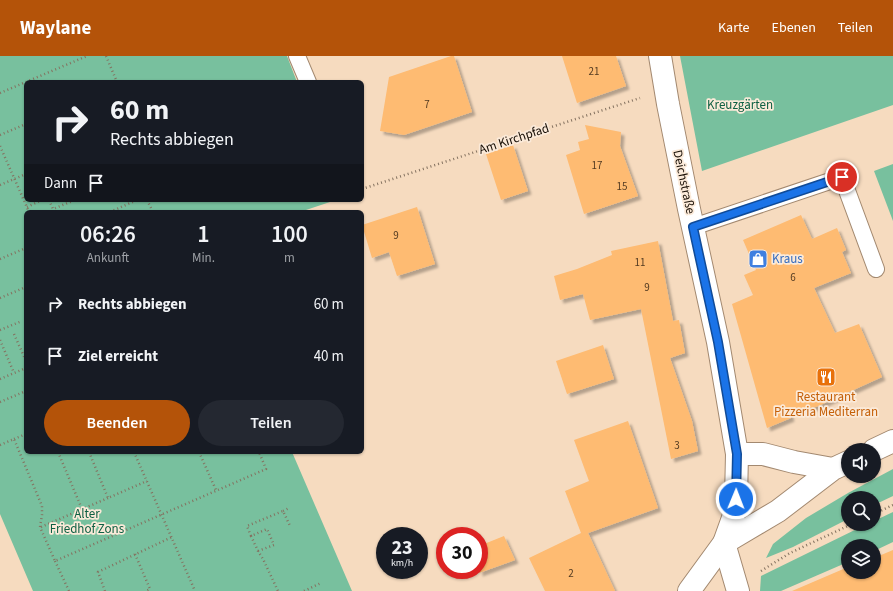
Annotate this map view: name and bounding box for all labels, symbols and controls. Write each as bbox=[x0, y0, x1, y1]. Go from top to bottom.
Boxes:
text: Waylane bbox=[20, 15, 91, 42]
text: Karte bbox=[718, 18, 750, 38]
text: Ebenen bbox=[772, 18, 816, 38]
text: Teilen bbox=[838, 18, 873, 38]
house number: 21 bbox=[589, 64, 599, 79]
text: 60 m bbox=[110, 90, 169, 130]
icon: right bbox=[44, 96, 96, 148]
park label: Kreuzgärten bbox=[707, 96, 773, 114]
house number: 7 bbox=[424, 97, 430, 112]
street label: Am Kirchpfad bbox=[476, 119, 552, 159]
text: Rechts abbiegen bbox=[110, 127, 234, 152]
street label: Deichstraße bbox=[668, 148, 700, 216]
house number: 17 bbox=[592, 158, 602, 173]
pin bbox=[825, 160, 859, 194]
icon: arrive bbox=[831, 166, 853, 188]
icon: arrive bbox=[85, 172, 107, 194]
text: Dann bbox=[44, 173, 77, 194]
house number: 15 bbox=[617, 179, 627, 194]
text: 06:26 bbox=[80, 217, 136, 252]
text: 1 bbox=[197, 217, 210, 252]
text: 100 bbox=[271, 217, 308, 252]
house number: 9 bbox=[393, 228, 399, 243]
shop icon: Kraus bbox=[747, 248, 769, 270]
text: Ankunft bbox=[87, 249, 129, 267]
text: Min. bbox=[192, 249, 215, 267]
text: m bbox=[284, 249, 295, 267]
place label: Kraus bbox=[772, 250, 803, 268]
house number: 11 bbox=[635, 255, 645, 270]
house number: 6 bbox=[790, 270, 796, 285]
house number: 9 bbox=[644, 280, 650, 295]
icon: right bbox=[44, 293, 66, 315]
text: Rechts abbiegen bbox=[78, 294, 187, 315]
text: 60 m bbox=[314, 294, 344, 315]
icon: arrive bbox=[44, 345, 66, 367]
text: Ziel erreicht bbox=[78, 346, 158, 367]
text: 40 m bbox=[314, 346, 344, 367]
restaurant icon: Restaurant Pizzeria Mediterran bbox=[815, 366, 837, 388]
place label: Restaurant Pizzeria Mediterran bbox=[774, 388, 878, 421]
button: Beenden bbox=[44, 400, 190, 446]
button: Teilen bbox=[198, 400, 344, 446]
house number: 3 bbox=[674, 438, 680, 453]
map controls bbox=[841, 443, 881, 579]
button: sound bbox=[841, 443, 881, 483]
position arrow bbox=[715, 478, 757, 520]
button: search bbox=[841, 491, 881, 531]
park label: Alter Friedhof Zons bbox=[50, 505, 125, 538]
speed limit sign: 30 bbox=[436, 527, 488, 579]
text: 23 bbox=[391, 534, 413, 562]
button: layers bbox=[841, 539, 881, 579]
text: km/h bbox=[391, 556, 413, 570]
house number: 2 bbox=[568, 566, 574, 581]

